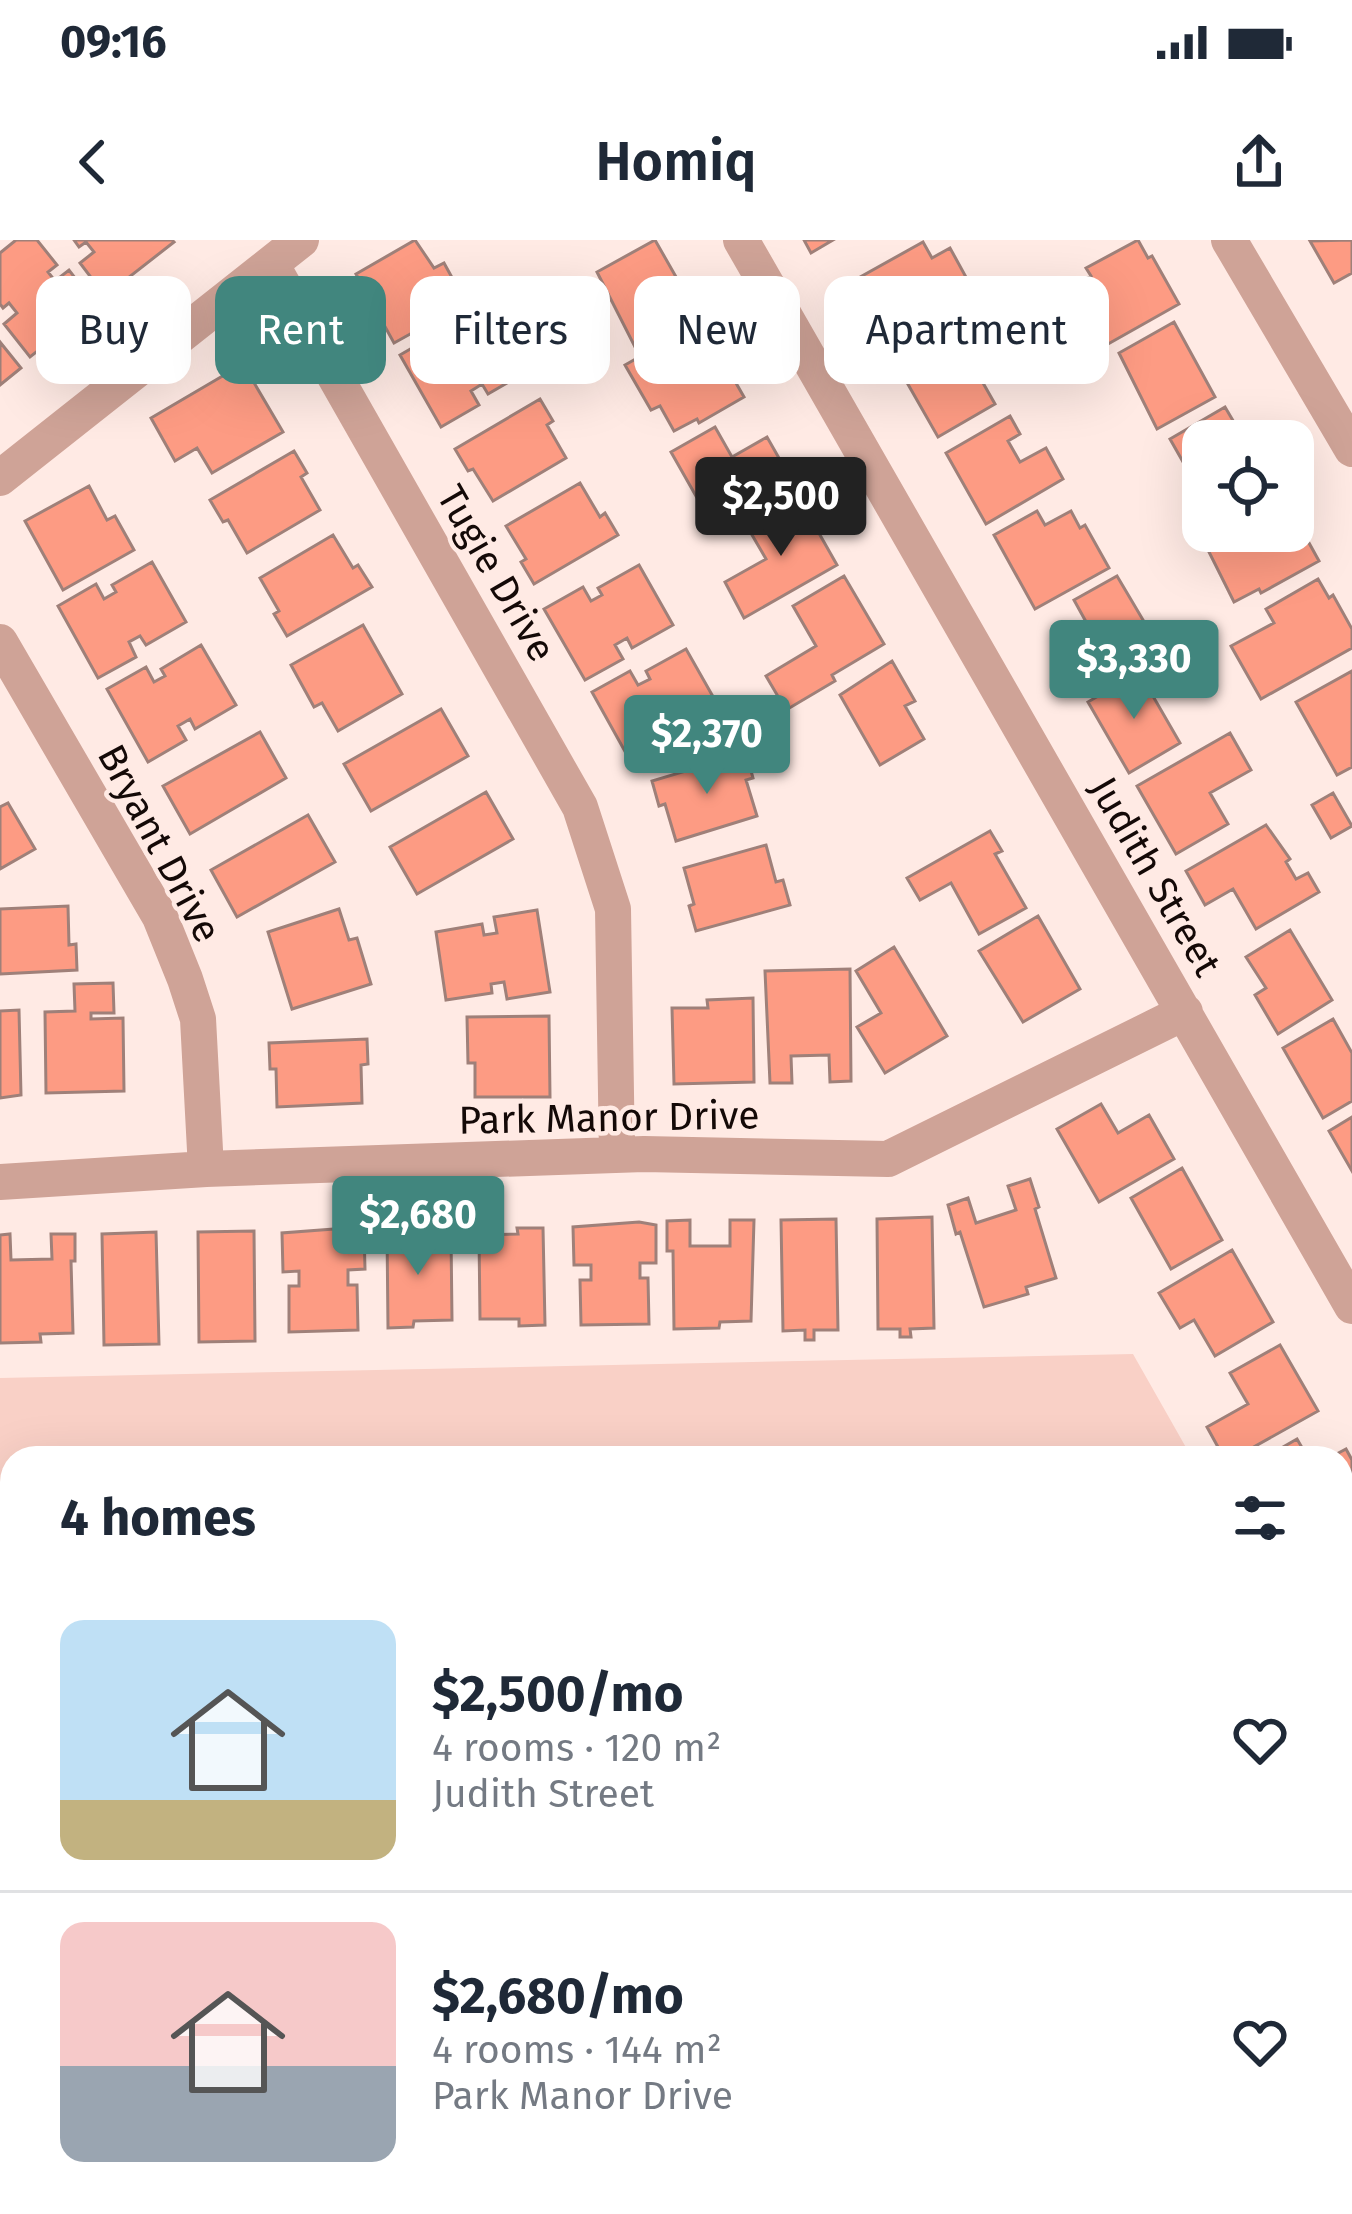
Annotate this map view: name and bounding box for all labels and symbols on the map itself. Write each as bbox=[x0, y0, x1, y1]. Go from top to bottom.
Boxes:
pin: $2,500 bbox=[683, 457, 879, 559]
street label: Tugie Drive bbox=[427, 477, 565, 670]
pin: $3,330 bbox=[1036, 620, 1232, 722]
pin: $2,370 bbox=[609, 695, 805, 797]
street label: Bryant Drive bbox=[88, 737, 230, 950]
street label: Judith Street bbox=[1080, 769, 1231, 985]
street label: Park Manor Drive bbox=[458, 1092, 760, 1144]
pin: $2,680 bbox=[320, 1176, 516, 1278]

